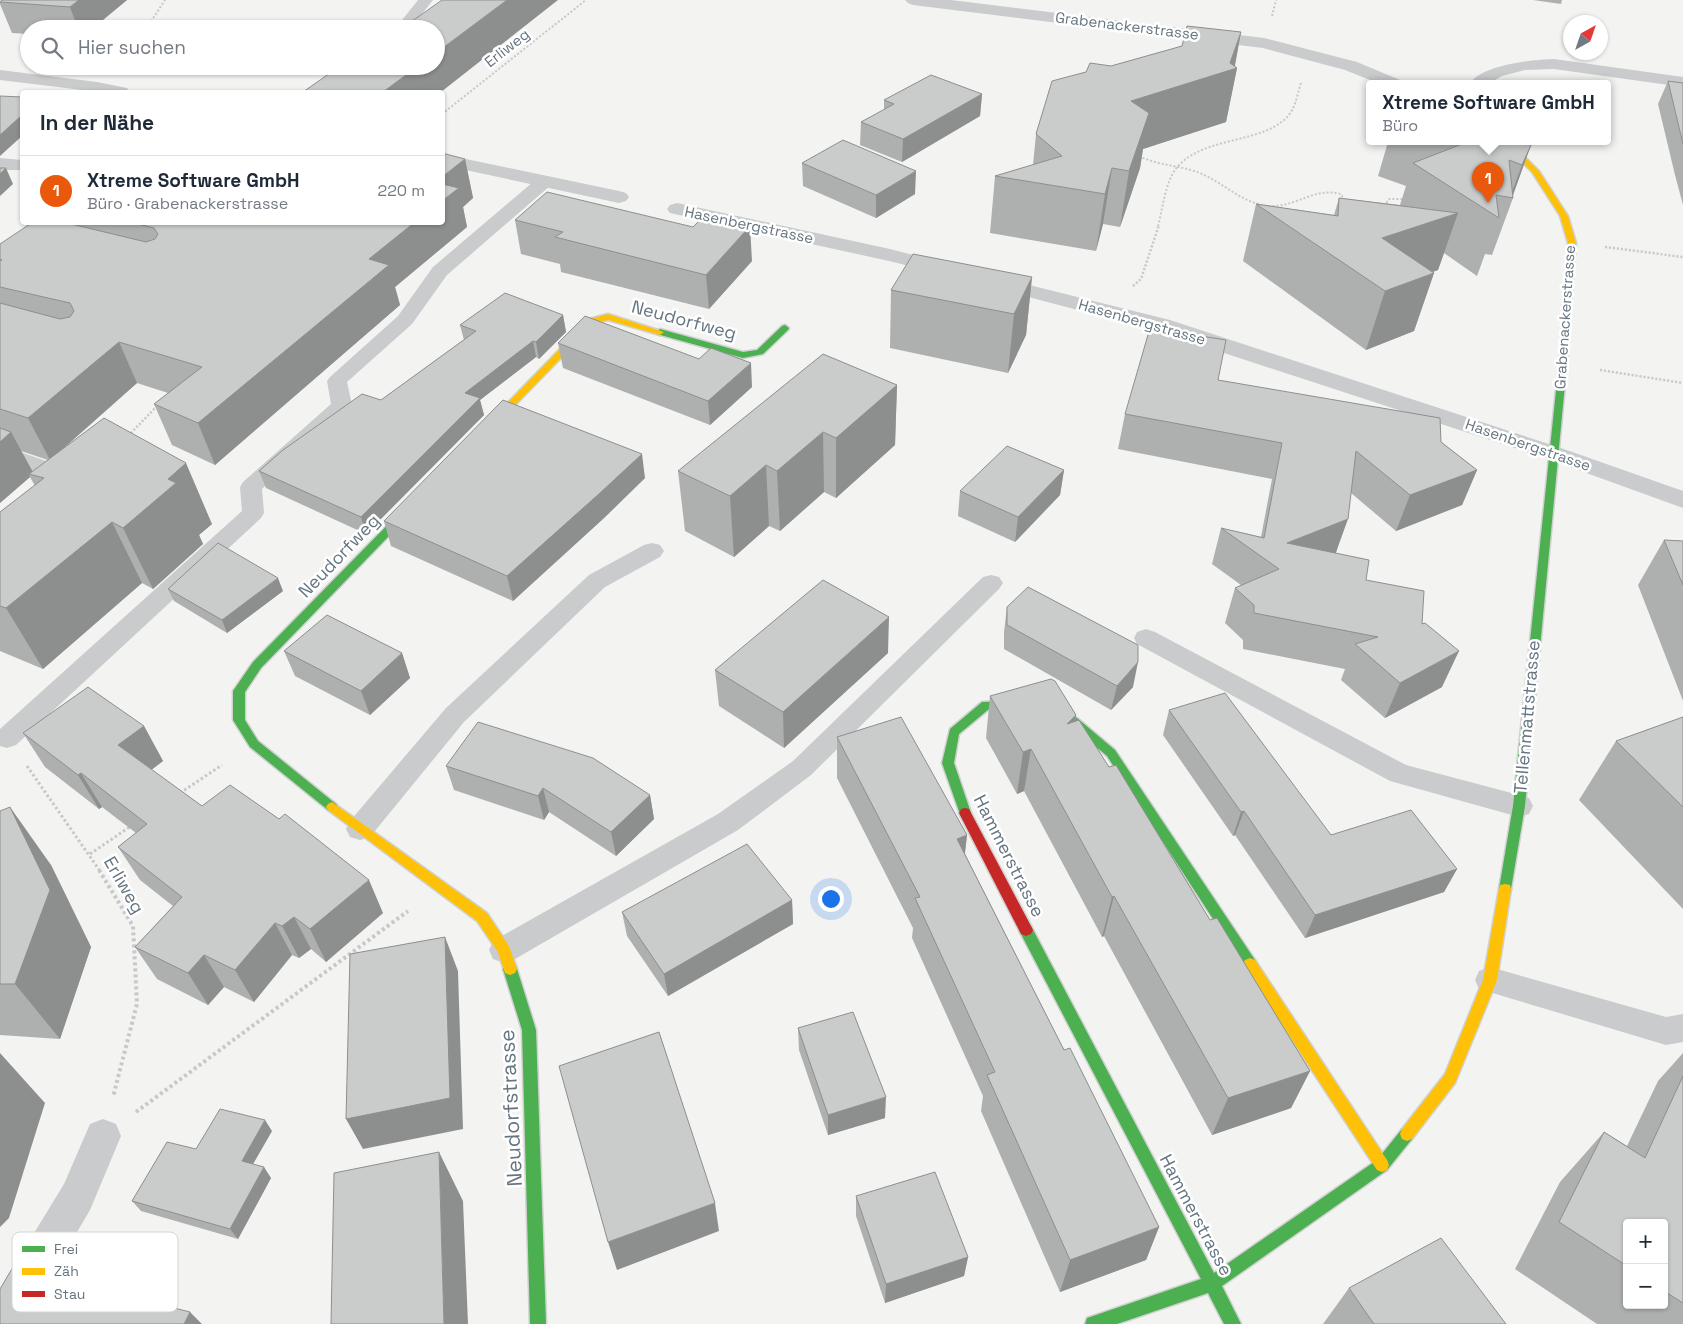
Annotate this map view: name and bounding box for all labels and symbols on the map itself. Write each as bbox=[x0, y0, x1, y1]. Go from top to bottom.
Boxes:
street label: Grabenackerstrasse bbox=[1054, 7, 1200, 44]
north arrow bbox=[1563, 15, 1608, 60]
street label: Erliweg bbox=[480, 24, 533, 71]
pin: 1 bbox=[1472, 162, 1504, 203]
street label: Hasenbergstrasse bbox=[683, 202, 815, 247]
street label: Grabenackerstrasse bbox=[1550, 244, 1579, 390]
street label: Neudorfweg bbox=[629, 294, 739, 345]
street label: Hasenbergstrasse bbox=[1076, 294, 1208, 349]
street label: Hasenbergstrasse bbox=[1463, 414, 1593, 475]
street label: Neudorfweg bbox=[293, 509, 384, 602]
street label: Tellenmattstrasse bbox=[1508, 639, 1545, 795]
street label: Hammerstrasse bbox=[969, 791, 1050, 921]
street label: Erliweg bbox=[99, 852, 150, 917]
your location bbox=[818, 886, 844, 912]
street label: Neudorfstrasse bbox=[493, 1029, 528, 1187]
street label: Hammerstrasse bbox=[1155, 1150, 1238, 1279]
legend bbox=[12, 1232, 178, 1312]
text: Frei bbox=[54, 1240, 78, 1258]
text: Zäh bbox=[54, 1262, 79, 1280]
text: Stau bbox=[54, 1285, 85, 1303]

